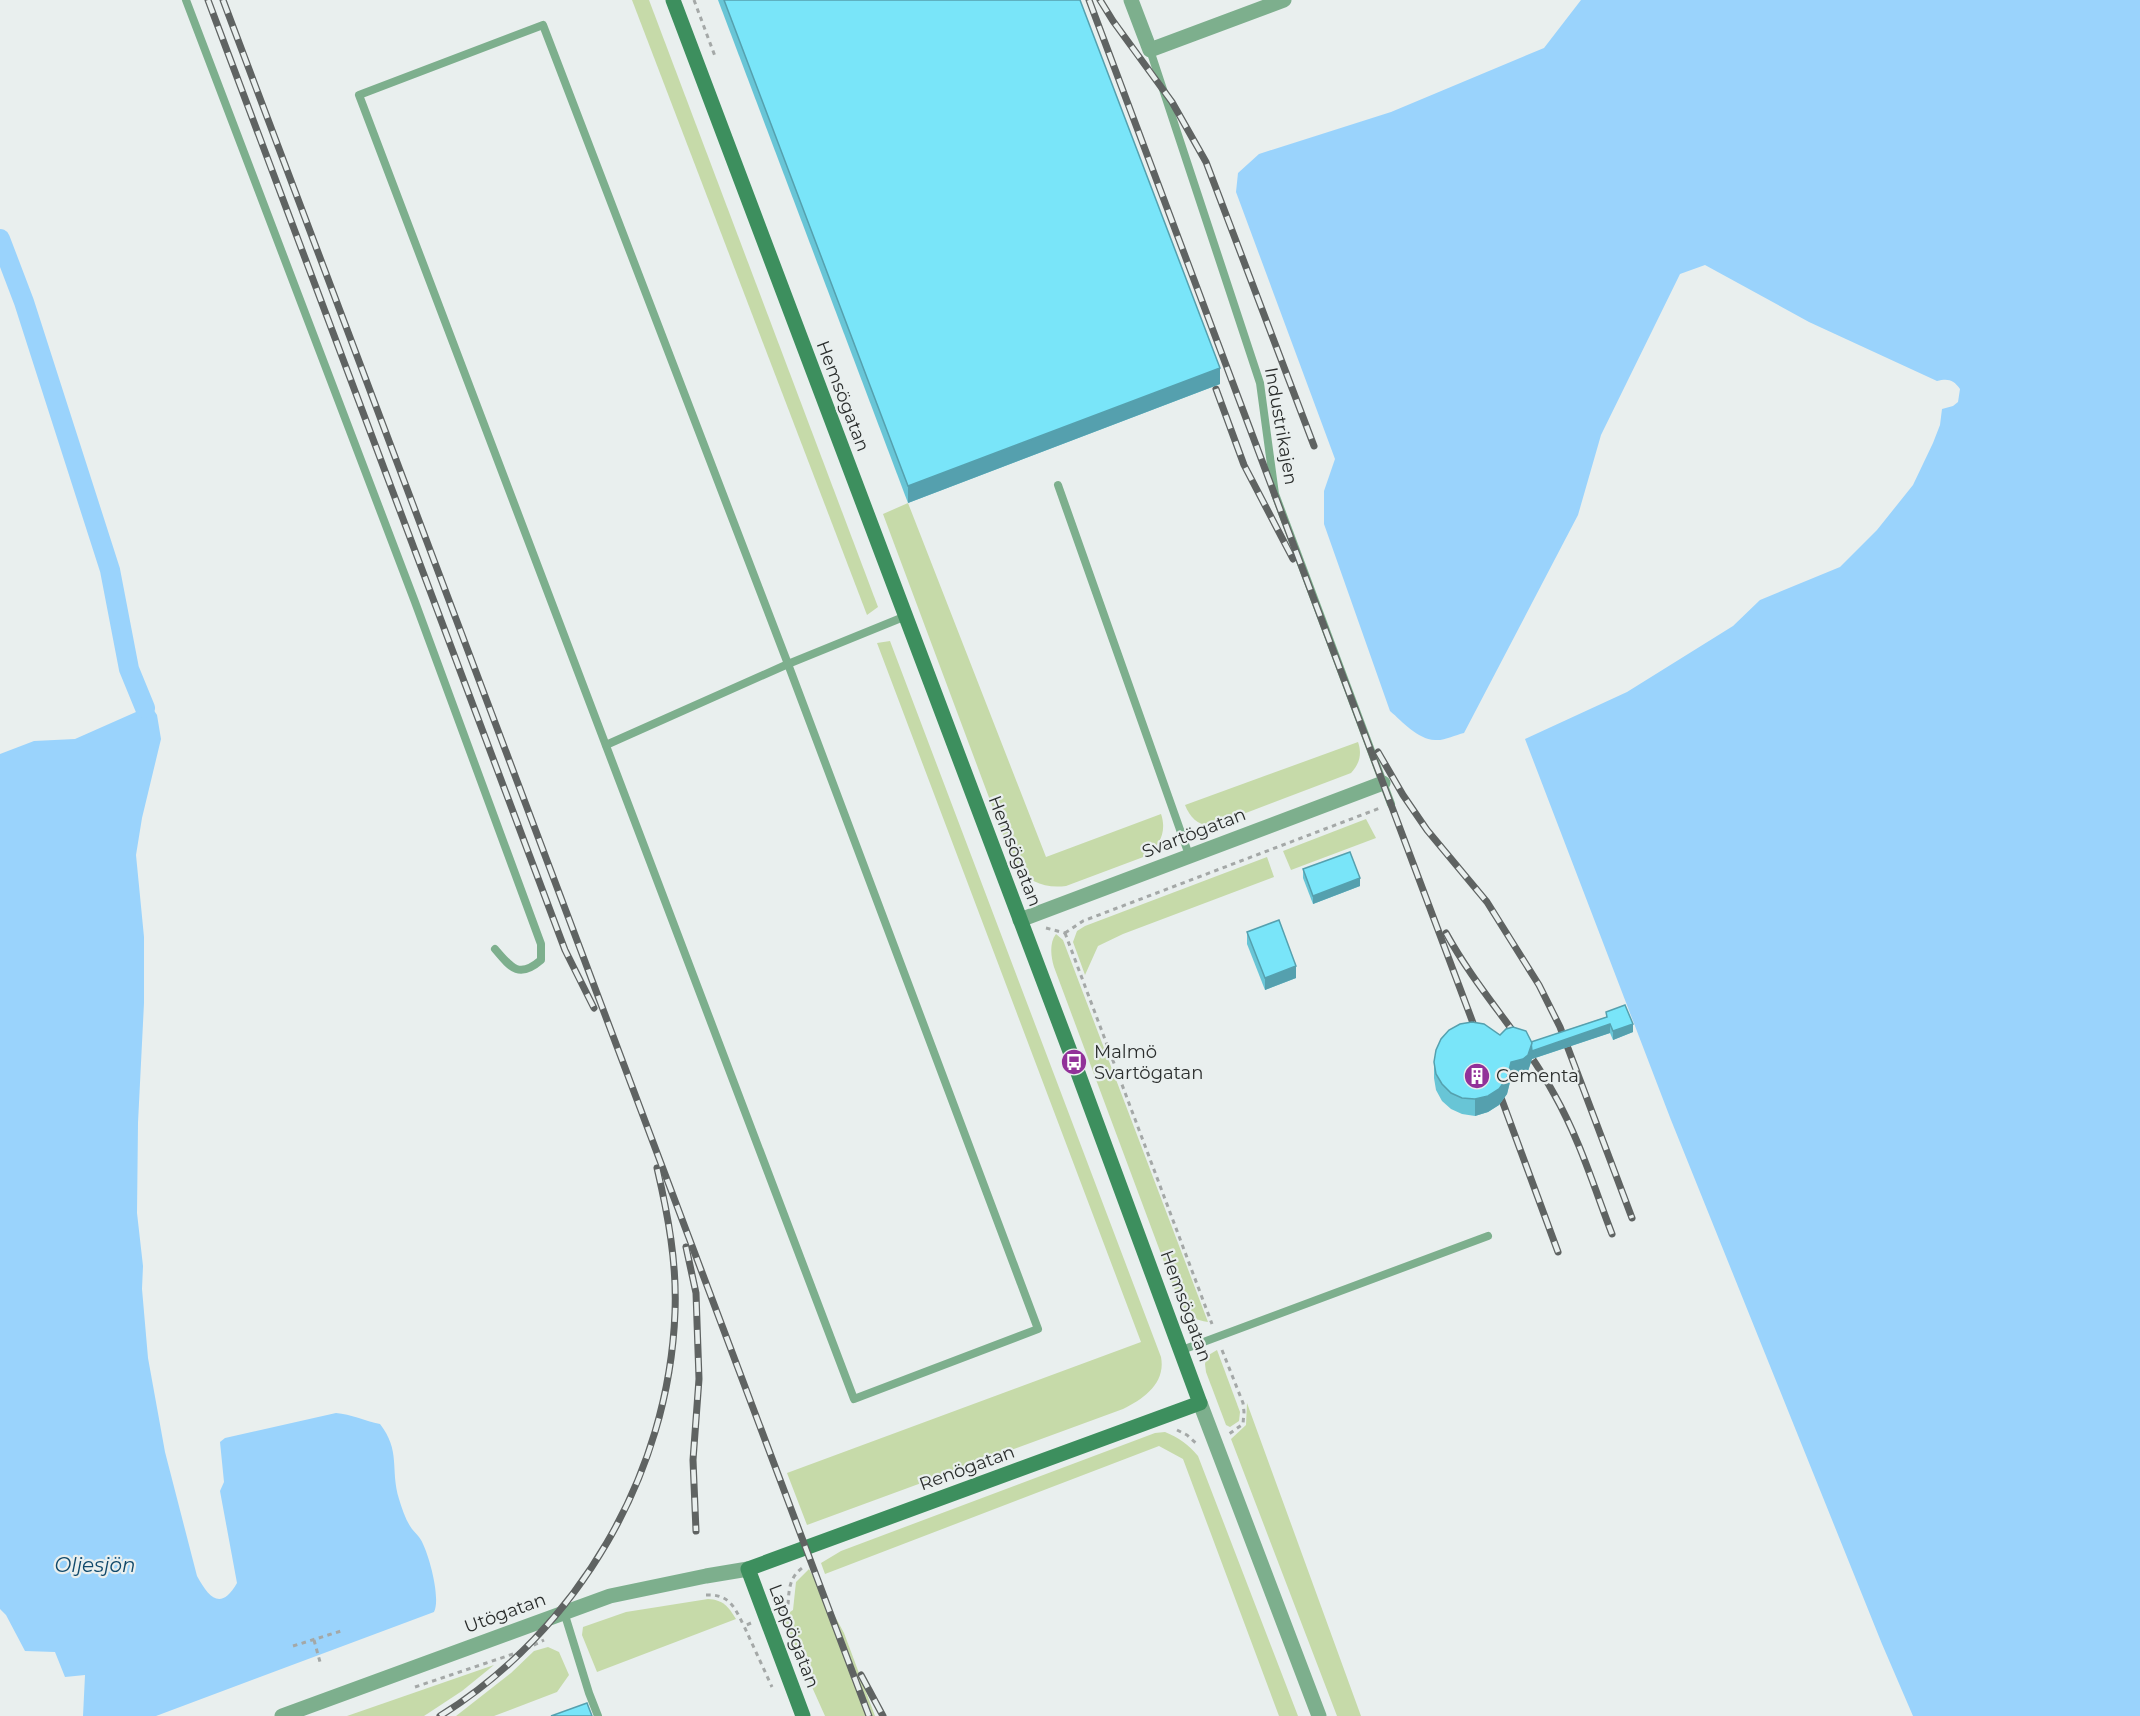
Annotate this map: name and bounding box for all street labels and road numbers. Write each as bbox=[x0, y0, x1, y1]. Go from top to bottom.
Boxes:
street label: Hemsögatan bbox=[812, 337, 874, 455]
street label: Industrikajen bbox=[1260, 365, 1302, 487]
street label: Hemsögatan bbox=[984, 792, 1046, 910]
street label: Svartögatan bbox=[1139, 803, 1249, 863]
street label: Hemsögatan bbox=[1156, 1247, 1216, 1365]
street label: Renögatan bbox=[916, 1441, 1018, 1495]
street label: Lappögatan bbox=[764, 1581, 824, 1691]
street label: Utögatan bbox=[461, 1588, 549, 1638]

